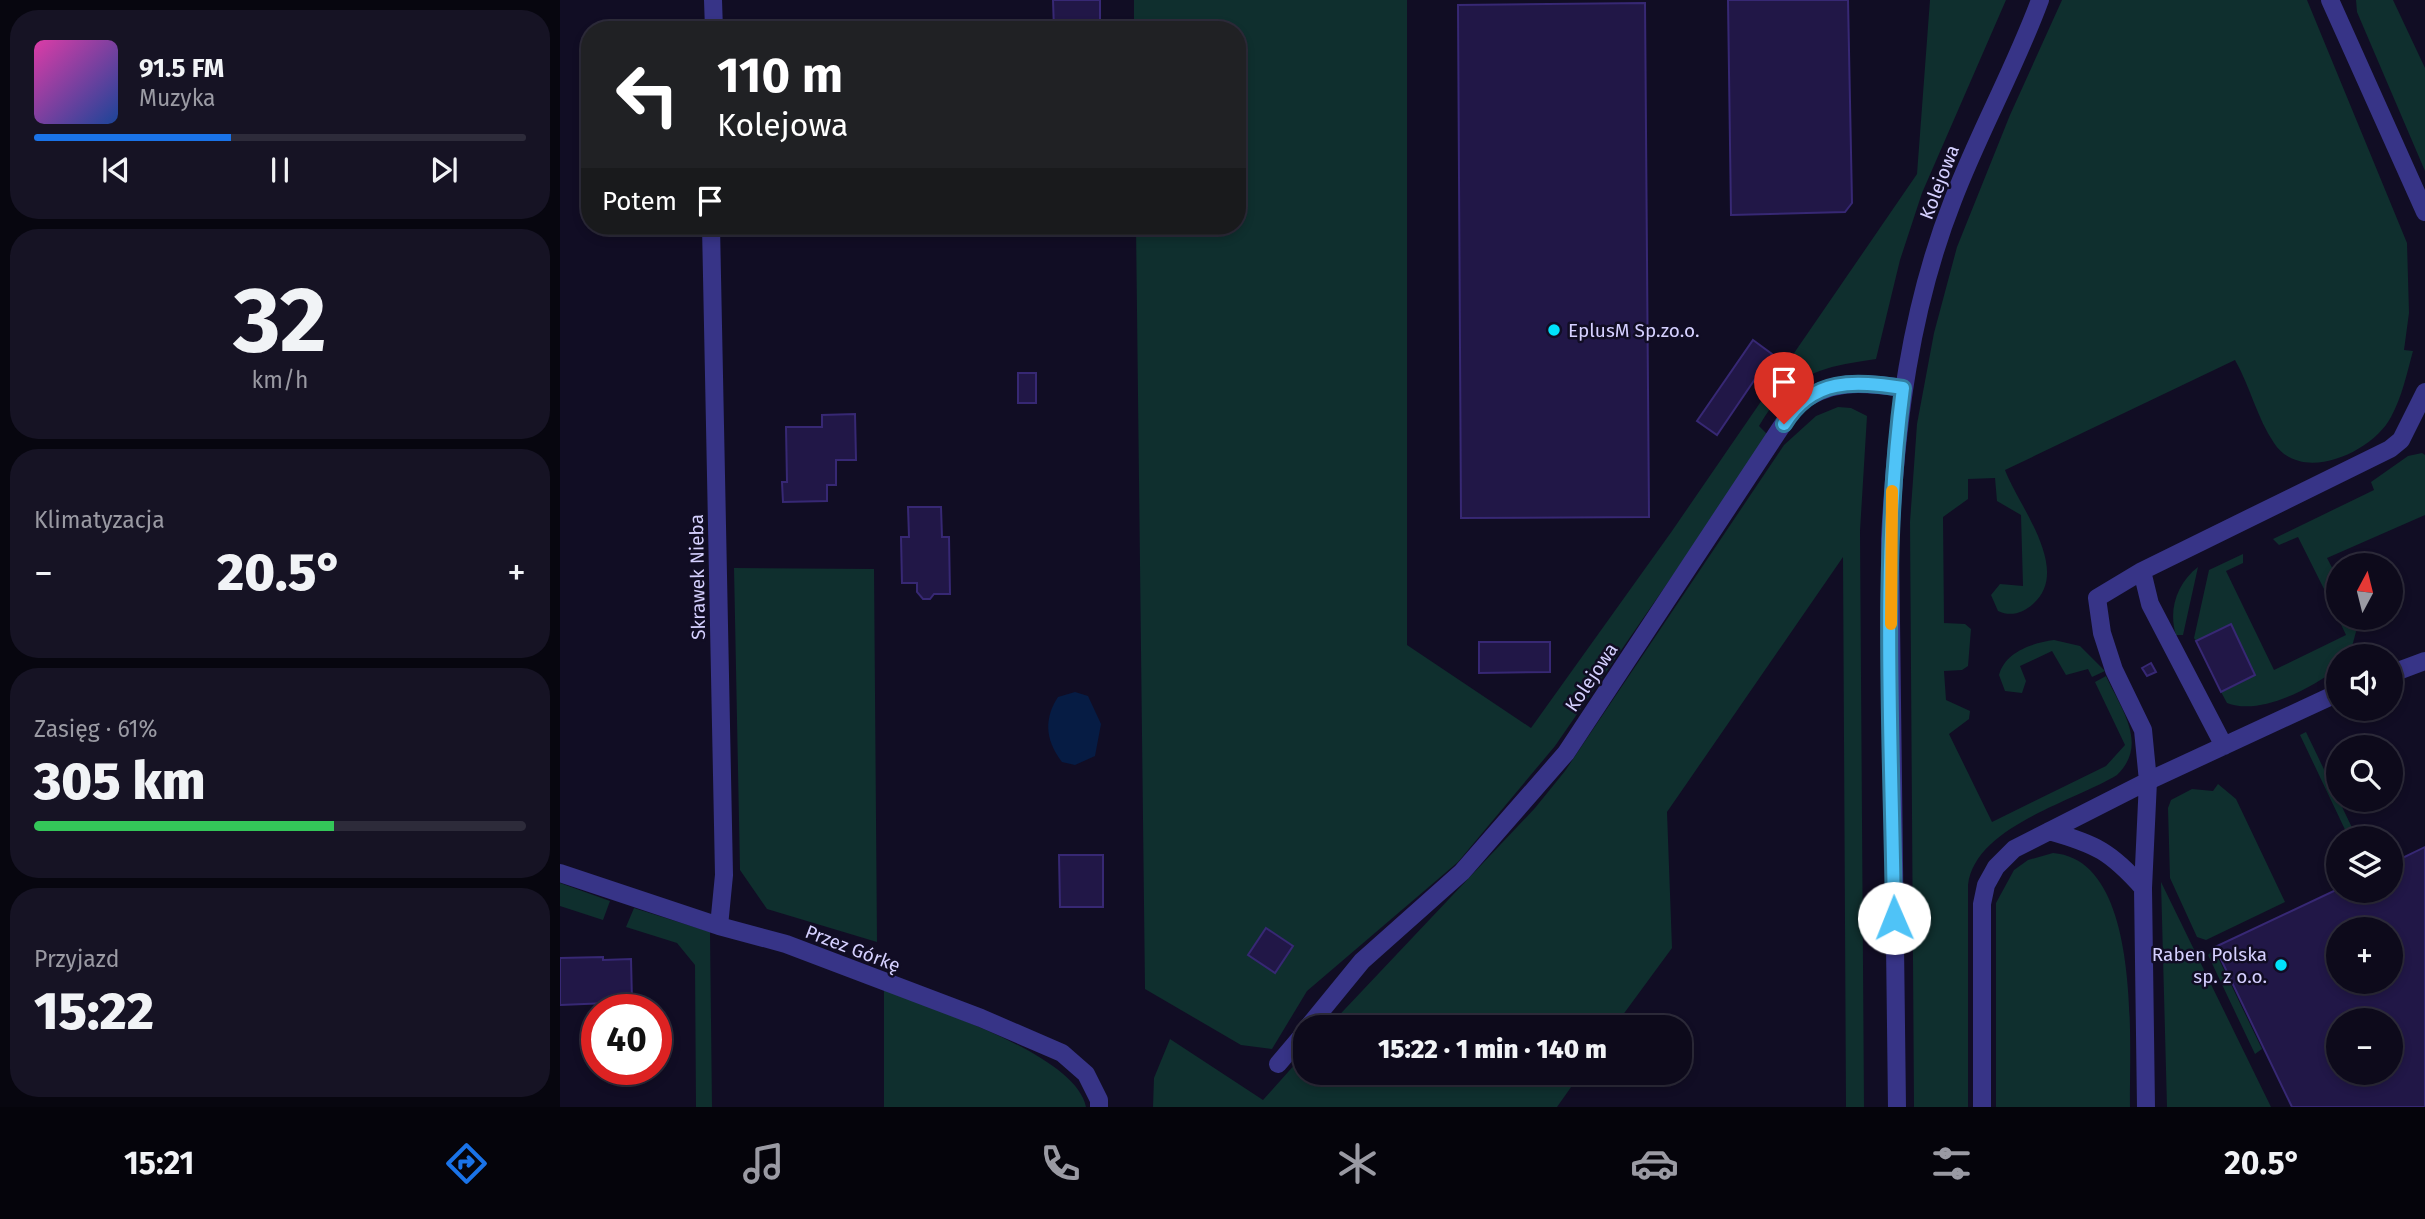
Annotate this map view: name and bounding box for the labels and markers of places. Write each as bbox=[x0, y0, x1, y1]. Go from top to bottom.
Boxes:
place label: EplusM Sp.zo.o. bbox=[1568, 319, 1700, 342]
marker: EplusM Sp.zo.o. bbox=[1546, 322, 1562, 338]
pin bbox=[1754, 352, 1814, 424]
place label: Raben Polska sp. z o.o. bbox=[2152, 943, 2267, 988]
marker: Raben Polska sp. z o.o. bbox=[2273, 957, 2289, 973]

